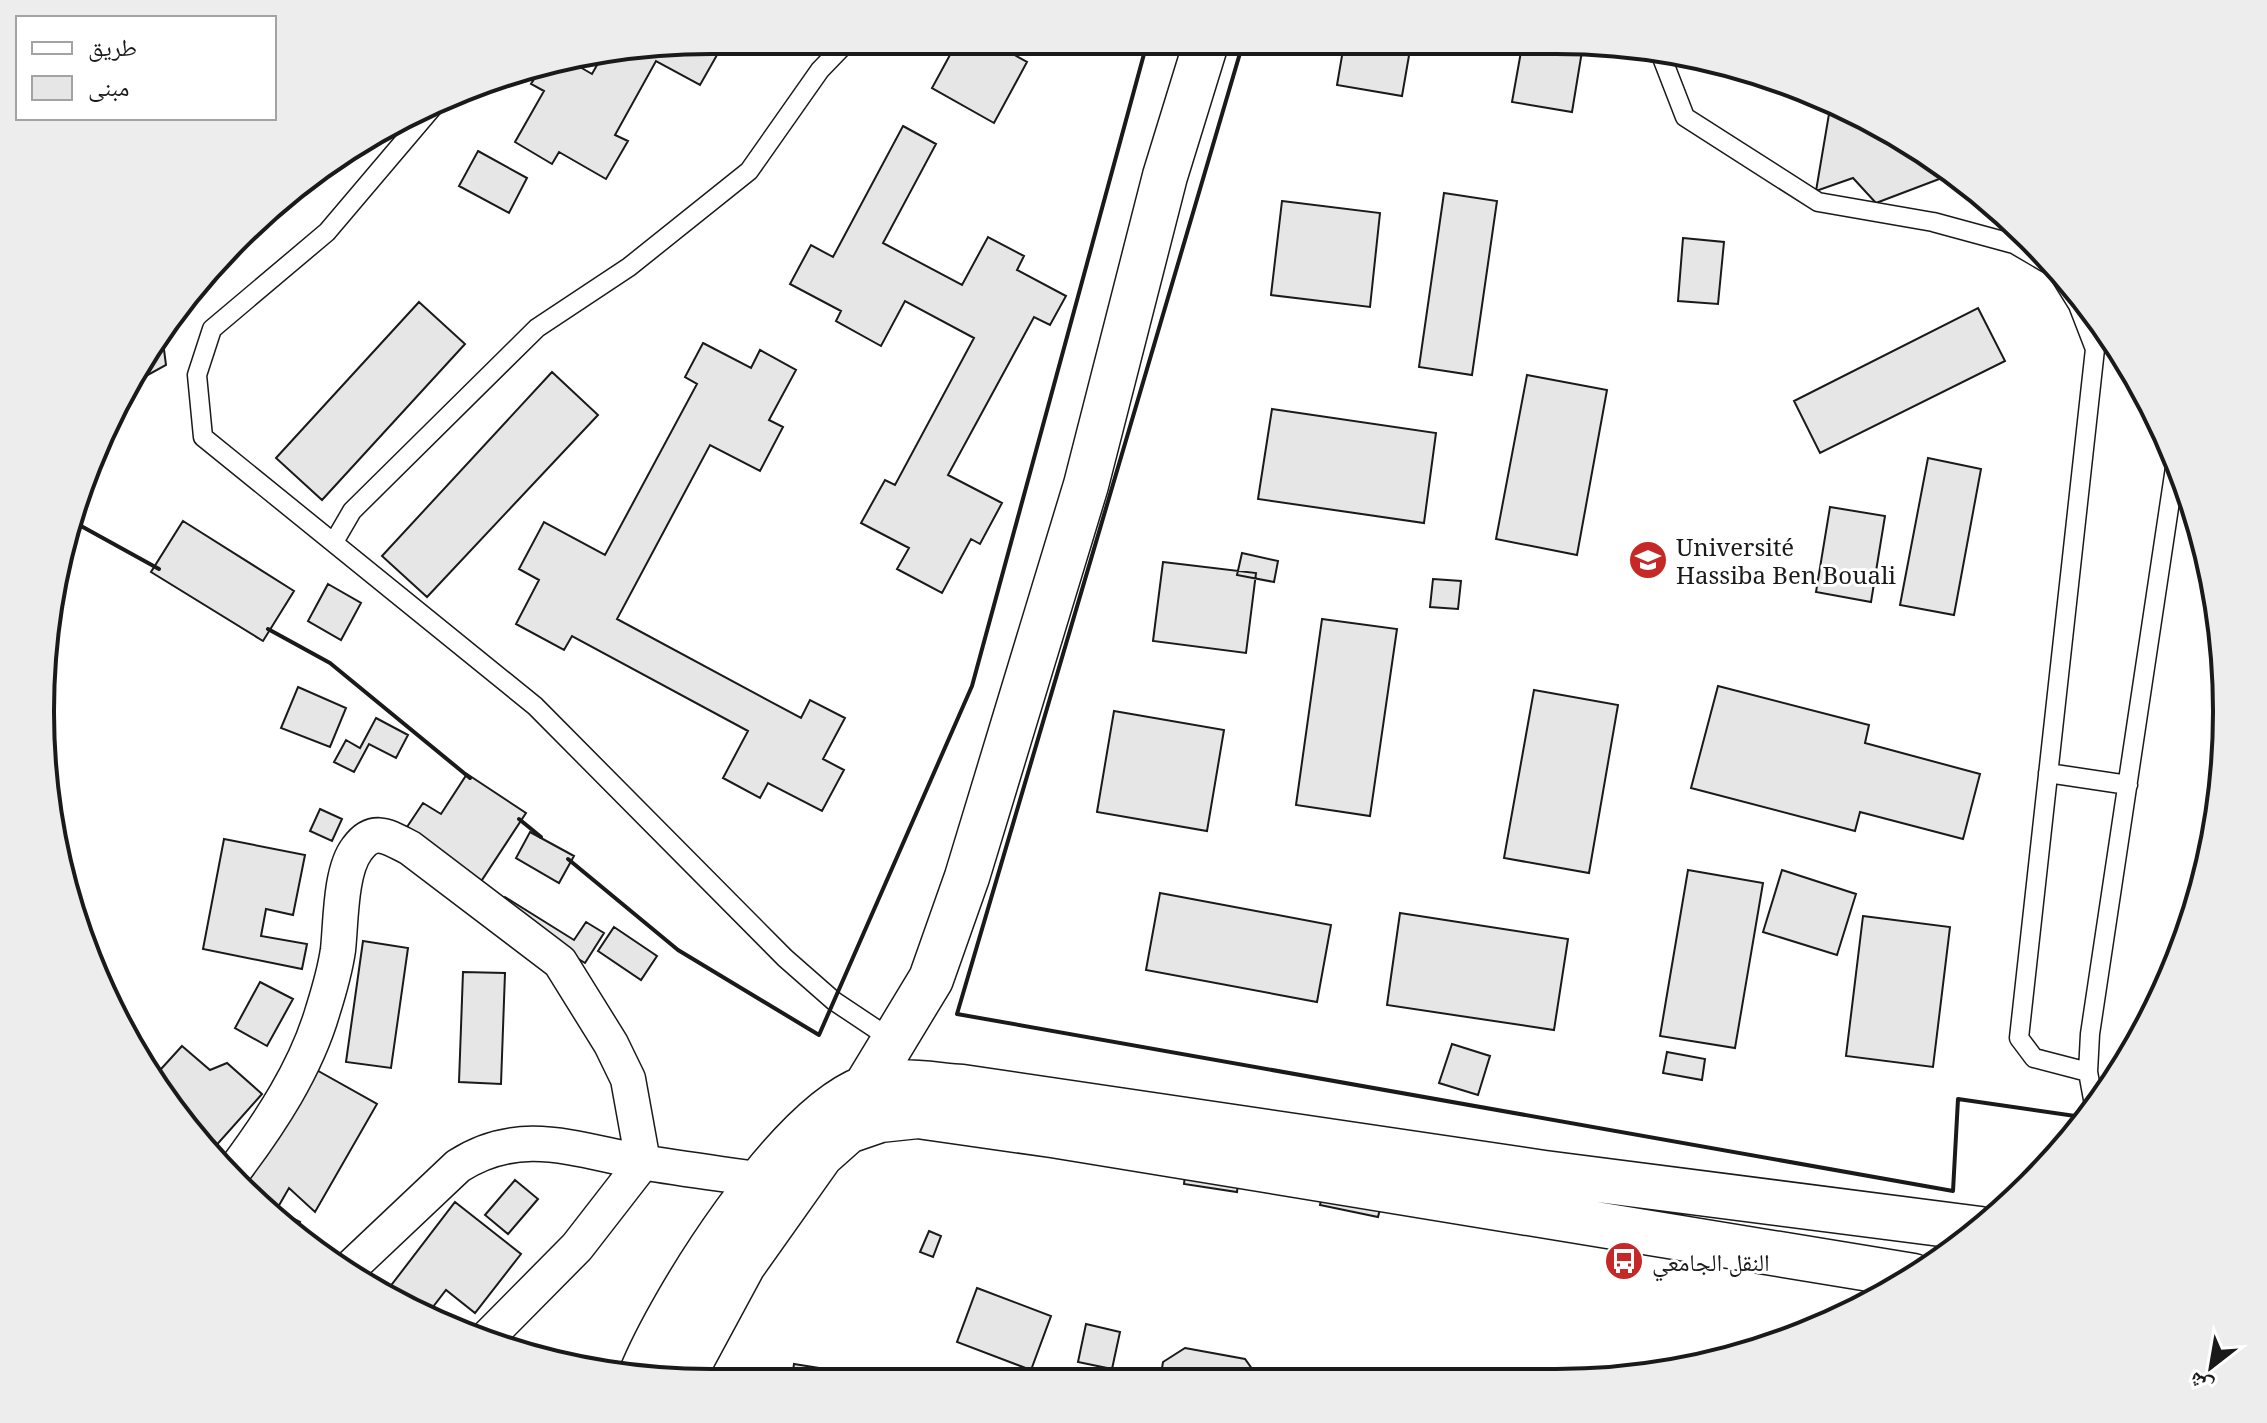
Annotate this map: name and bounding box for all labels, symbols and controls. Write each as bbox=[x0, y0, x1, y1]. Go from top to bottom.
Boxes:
legend bbox=[16, 16, 276, 120]
text: طريق bbox=[88, 30, 137, 63]
text: مبنى bbox=[88, 70, 129, 103]
place label: Université Hassiba Ben Bouali bbox=[1676, 530, 1896, 591]
school or university icon: Université Hassiba Ben Bouali bbox=[1627, 539, 1669, 581]
bus stop icon: النقل الجامعي bbox=[1603, 1240, 1645, 1282]
place label: النقل الجامعي bbox=[1652, 1245, 1770, 1282]
north arrow bbox=[2171, 1327, 2251, 1407]
text: ش bbox=[2182, 1366, 2218, 1404]

